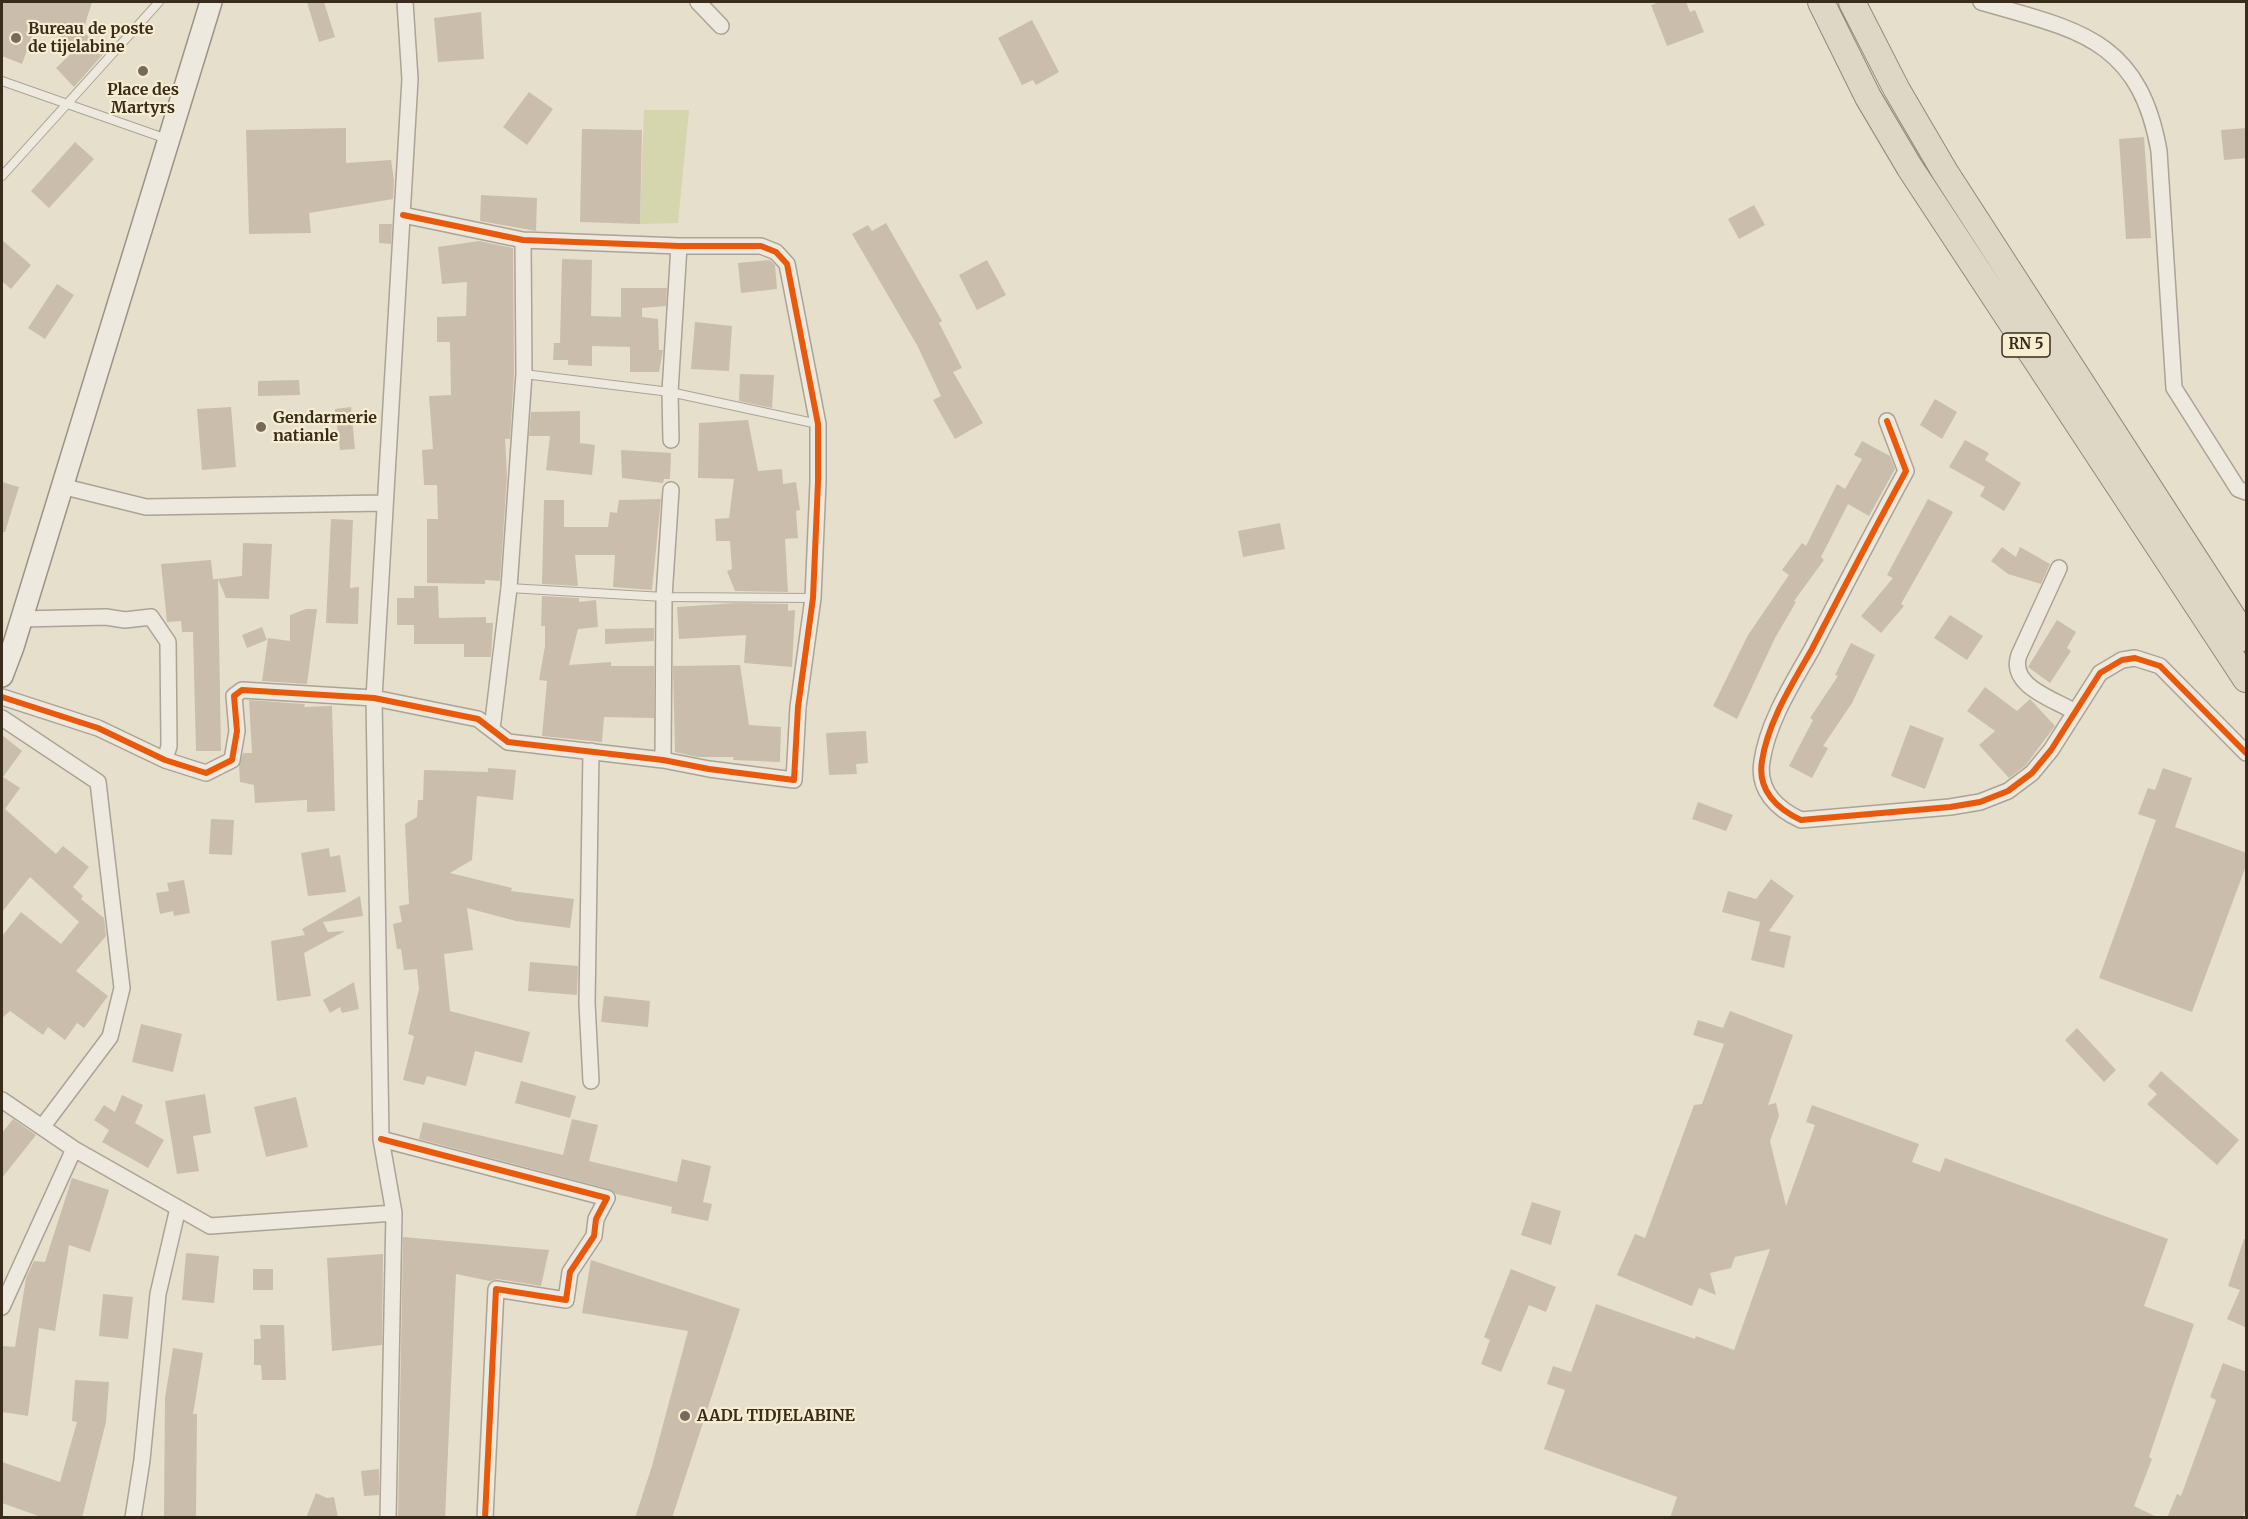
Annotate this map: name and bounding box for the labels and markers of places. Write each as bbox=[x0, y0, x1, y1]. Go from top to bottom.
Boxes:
place label: Bureau de poste de tijelabine bbox=[28, 19, 153, 57]
marker: Bureau de poste de tijelabine bbox=[9, 31, 23, 45]
marker: Place des Martyrs bbox=[136, 64, 150, 78]
place label: Place des Martyrs bbox=[107, 80, 179, 118]
place label: Gendarmerie natianle bbox=[273, 408, 377, 446]
marker: Gendarmerie natianle bbox=[254, 420, 268, 434]
place label: AADL TIDJELABINE bbox=[697, 1406, 855, 1426]
marker: AADL TIDJELABINE bbox=[678, 1409, 692, 1423]

